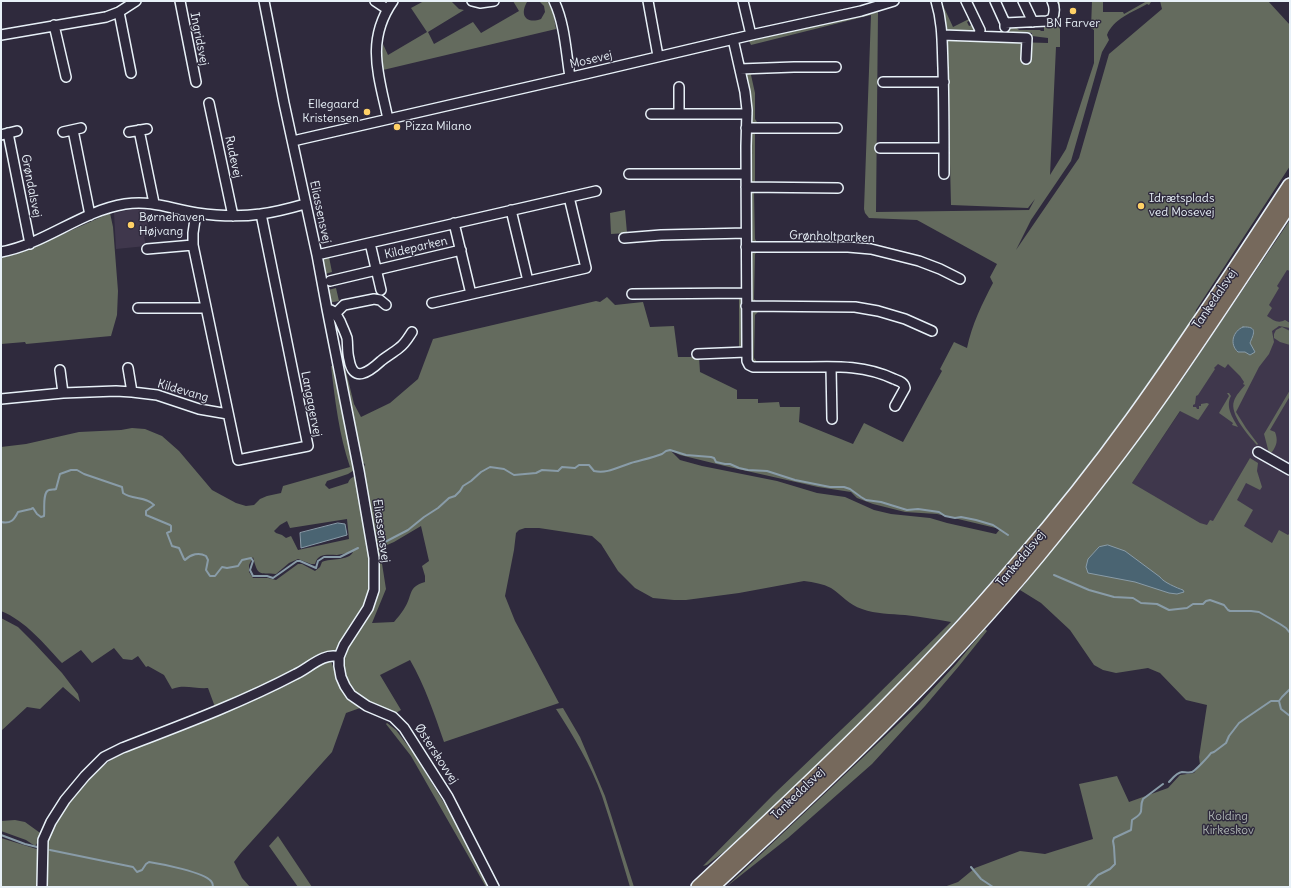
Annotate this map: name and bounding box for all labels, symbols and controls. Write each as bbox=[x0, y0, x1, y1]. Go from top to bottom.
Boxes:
marker: BN Farver bbox=[1068, 6, 1078, 16]
street label: Ingridsvej bbox=[187, 11, 211, 67]
place label: BN Farver bbox=[1046, 17, 1100, 31]
street label: Mosevej bbox=[568, 48, 614, 72]
place label: Ellegaard Kristensen bbox=[302, 98, 359, 126]
marker: Ellegaard Kristensen bbox=[362, 107, 372, 117]
place label: Pizza Milano bbox=[405, 120, 472, 134]
marker: Pizza Milano bbox=[392, 122, 402, 132]
street label: Rudevej bbox=[221, 134, 245, 180]
street label: Grøndalsvej bbox=[18, 153, 44, 219]
street label: Eliassensvej bbox=[306, 179, 334, 245]
place label: Idrætsplads ved Mosevej bbox=[1149, 192, 1214, 220]
marker: Idrætsplads ved Mosevej bbox=[1136, 201, 1146, 211]
place label: Børnehaven Højvang bbox=[139, 211, 205, 239]
marker: Børnehaven Højvang bbox=[126, 220, 136, 230]
street label: Grønholtparken bbox=[789, 228, 875, 246]
street label: Kildeparken bbox=[383, 234, 449, 262]
street label: Tankedalsvej bbox=[1190, 266, 1240, 332]
street label: Langagervej bbox=[298, 370, 324, 438]
street label: Kildevang bbox=[156, 377, 210, 405]
street label: Eliassensvej bbox=[369, 498, 393, 564]
street label: Tankedalsvej bbox=[993, 528, 1049, 590]
street label: Østerskovvej bbox=[411, 721, 461, 787]
street label: Tankedalsvej bbox=[768, 765, 828, 823]
park label: Kolding Kirkeskov bbox=[1202, 810, 1254, 838]

